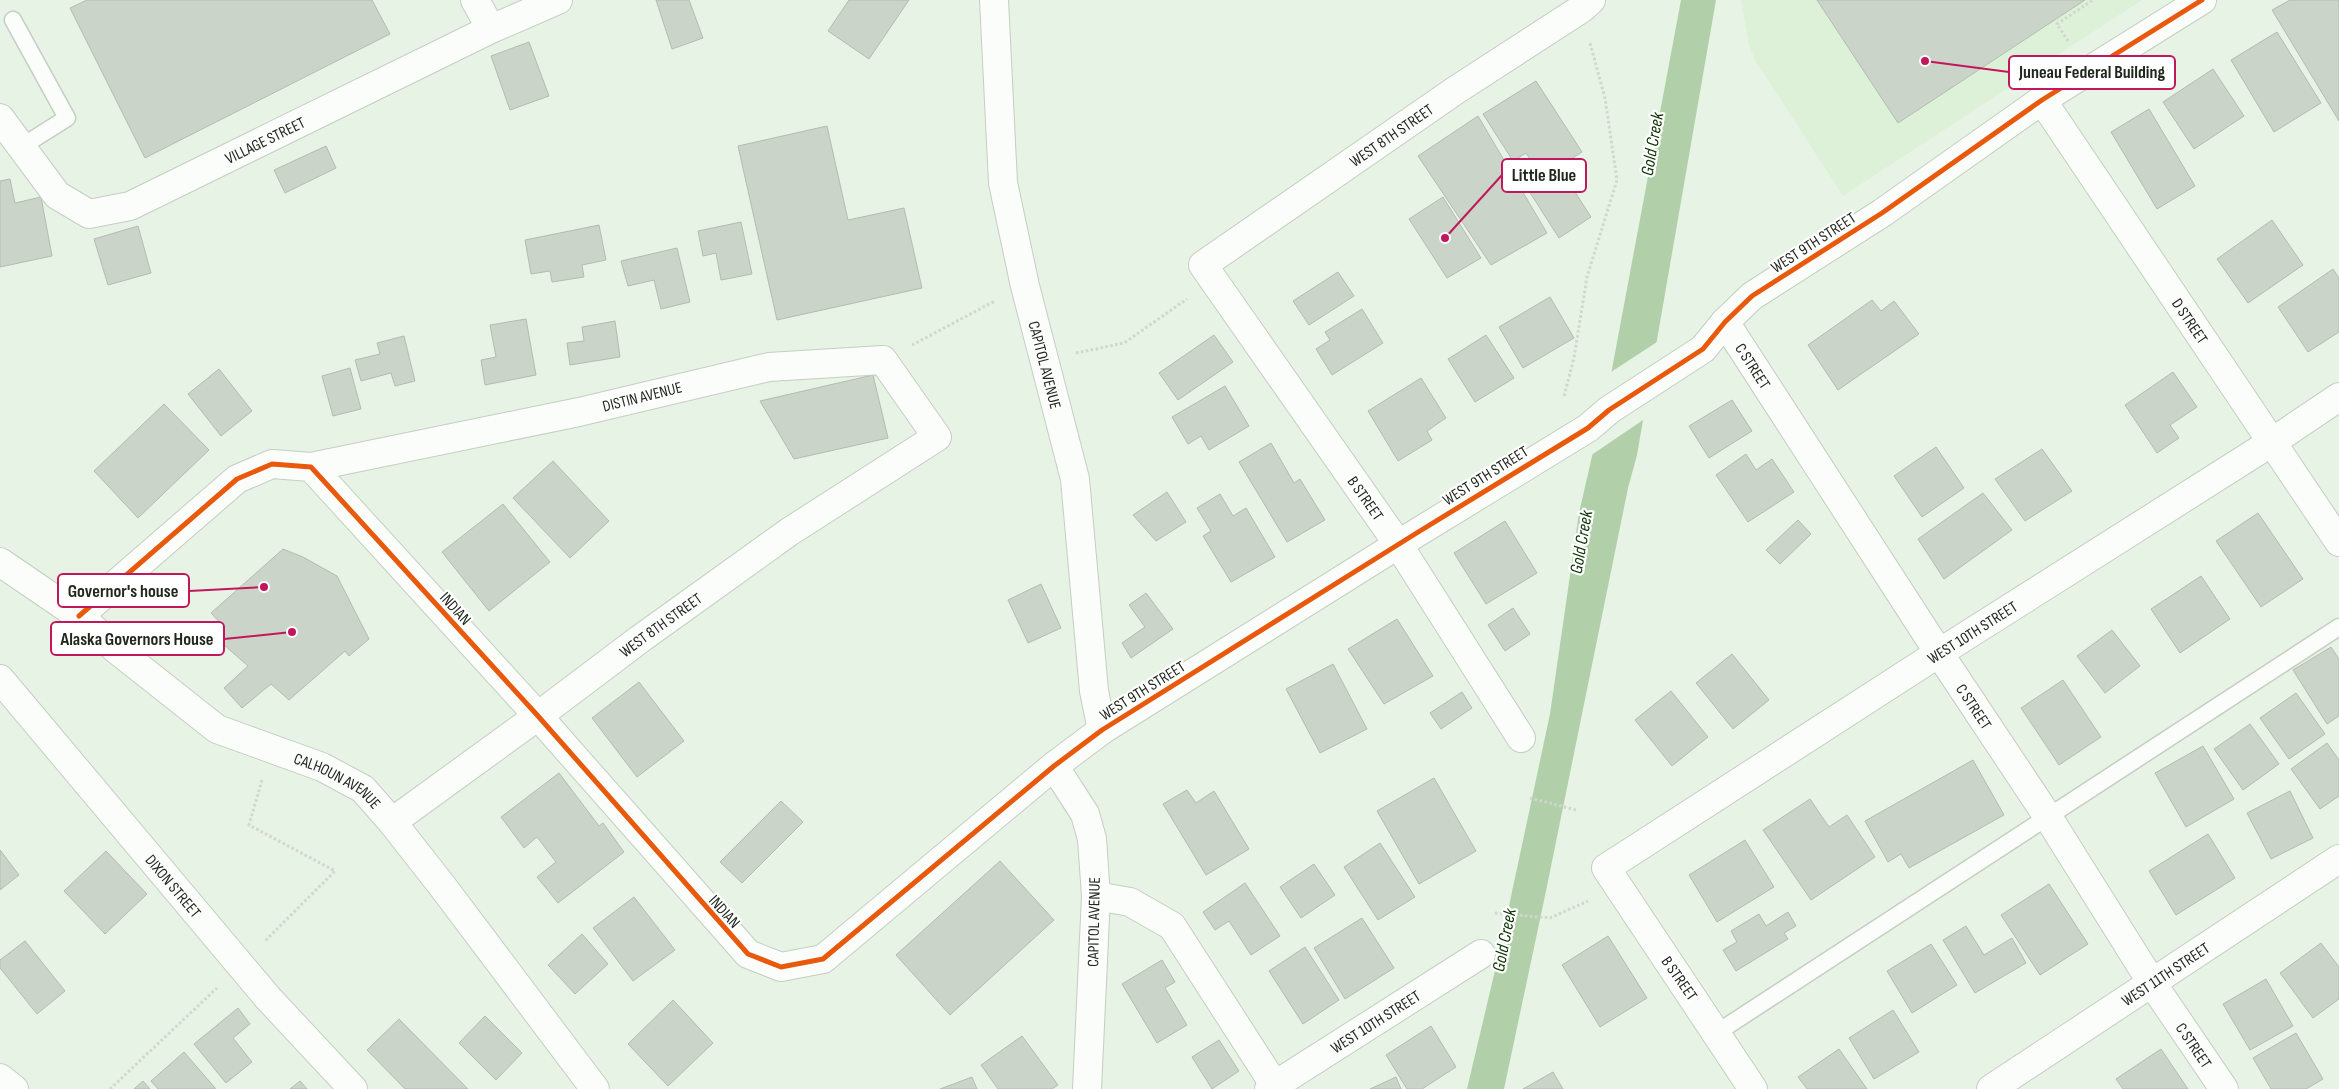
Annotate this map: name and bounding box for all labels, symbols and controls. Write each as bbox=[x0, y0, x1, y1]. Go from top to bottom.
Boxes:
callout: Juneau Federal Building bbox=[2009, 56, 2175, 89]
text: Juneau Federal Building bbox=[2018, 62, 2165, 83]
street label: WEST 8TH STREET bbox=[1347, 100, 1438, 172]
water label: Gold Creek bbox=[1637, 110, 1669, 177]
street label: VILLAGE STREET bbox=[222, 113, 309, 169]
callout: Little Blue bbox=[1502, 159, 1586, 192]
text: Little Blue bbox=[1512, 165, 1576, 186]
street label: WEST 9TH STREET bbox=[1768, 209, 1860, 278]
street label: D STREET bbox=[2167, 295, 2211, 348]
street label: CAPITOL AVENUE bbox=[1023, 319, 1064, 411]
street label: C STREET bbox=[1730, 340, 1774, 393]
street label: DISTIN AVENUE bbox=[601, 378, 684, 416]
street label: WEST 9TH STREET bbox=[1439, 442, 1533, 510]
street label: B STREET bbox=[1343, 473, 1387, 525]
water label: Gold Creek bbox=[1566, 508, 1598, 575]
callout: Governor's house bbox=[58, 574, 189, 607]
text: Governor's house bbox=[68, 581, 178, 602]
street label: INDIAN bbox=[435, 589, 474, 629]
street label: WEST 8TH STREET bbox=[616, 589, 707, 662]
street label: WEST 10TH STREET bbox=[1924, 598, 2022, 669]
callout: Alaska Governors House bbox=[51, 622, 224, 655]
text: Alaska Governors House bbox=[59, 629, 214, 650]
street label: WEST 9TH STREET bbox=[1096, 657, 1190, 725]
street label: C STREET bbox=[1951, 681, 1995, 734]
street label: CALHOUN AVENUE bbox=[291, 750, 384, 813]
street label: DIXON STREET bbox=[141, 851, 205, 923]
street label: CAPITOL AVENUE bbox=[1084, 877, 1105, 967]
street label: INDIAN bbox=[704, 892, 743, 932]
water label: Gold Creek bbox=[1488, 906, 1521, 973]
street label: WEST 11TH STREET bbox=[2119, 939, 2214, 1011]
street label: B STREET bbox=[1657, 953, 1701, 1005]
street label: WEST 10TH STREET bbox=[1328, 987, 1425, 1058]
street label: C STREET bbox=[2171, 1020, 2215, 1073]

